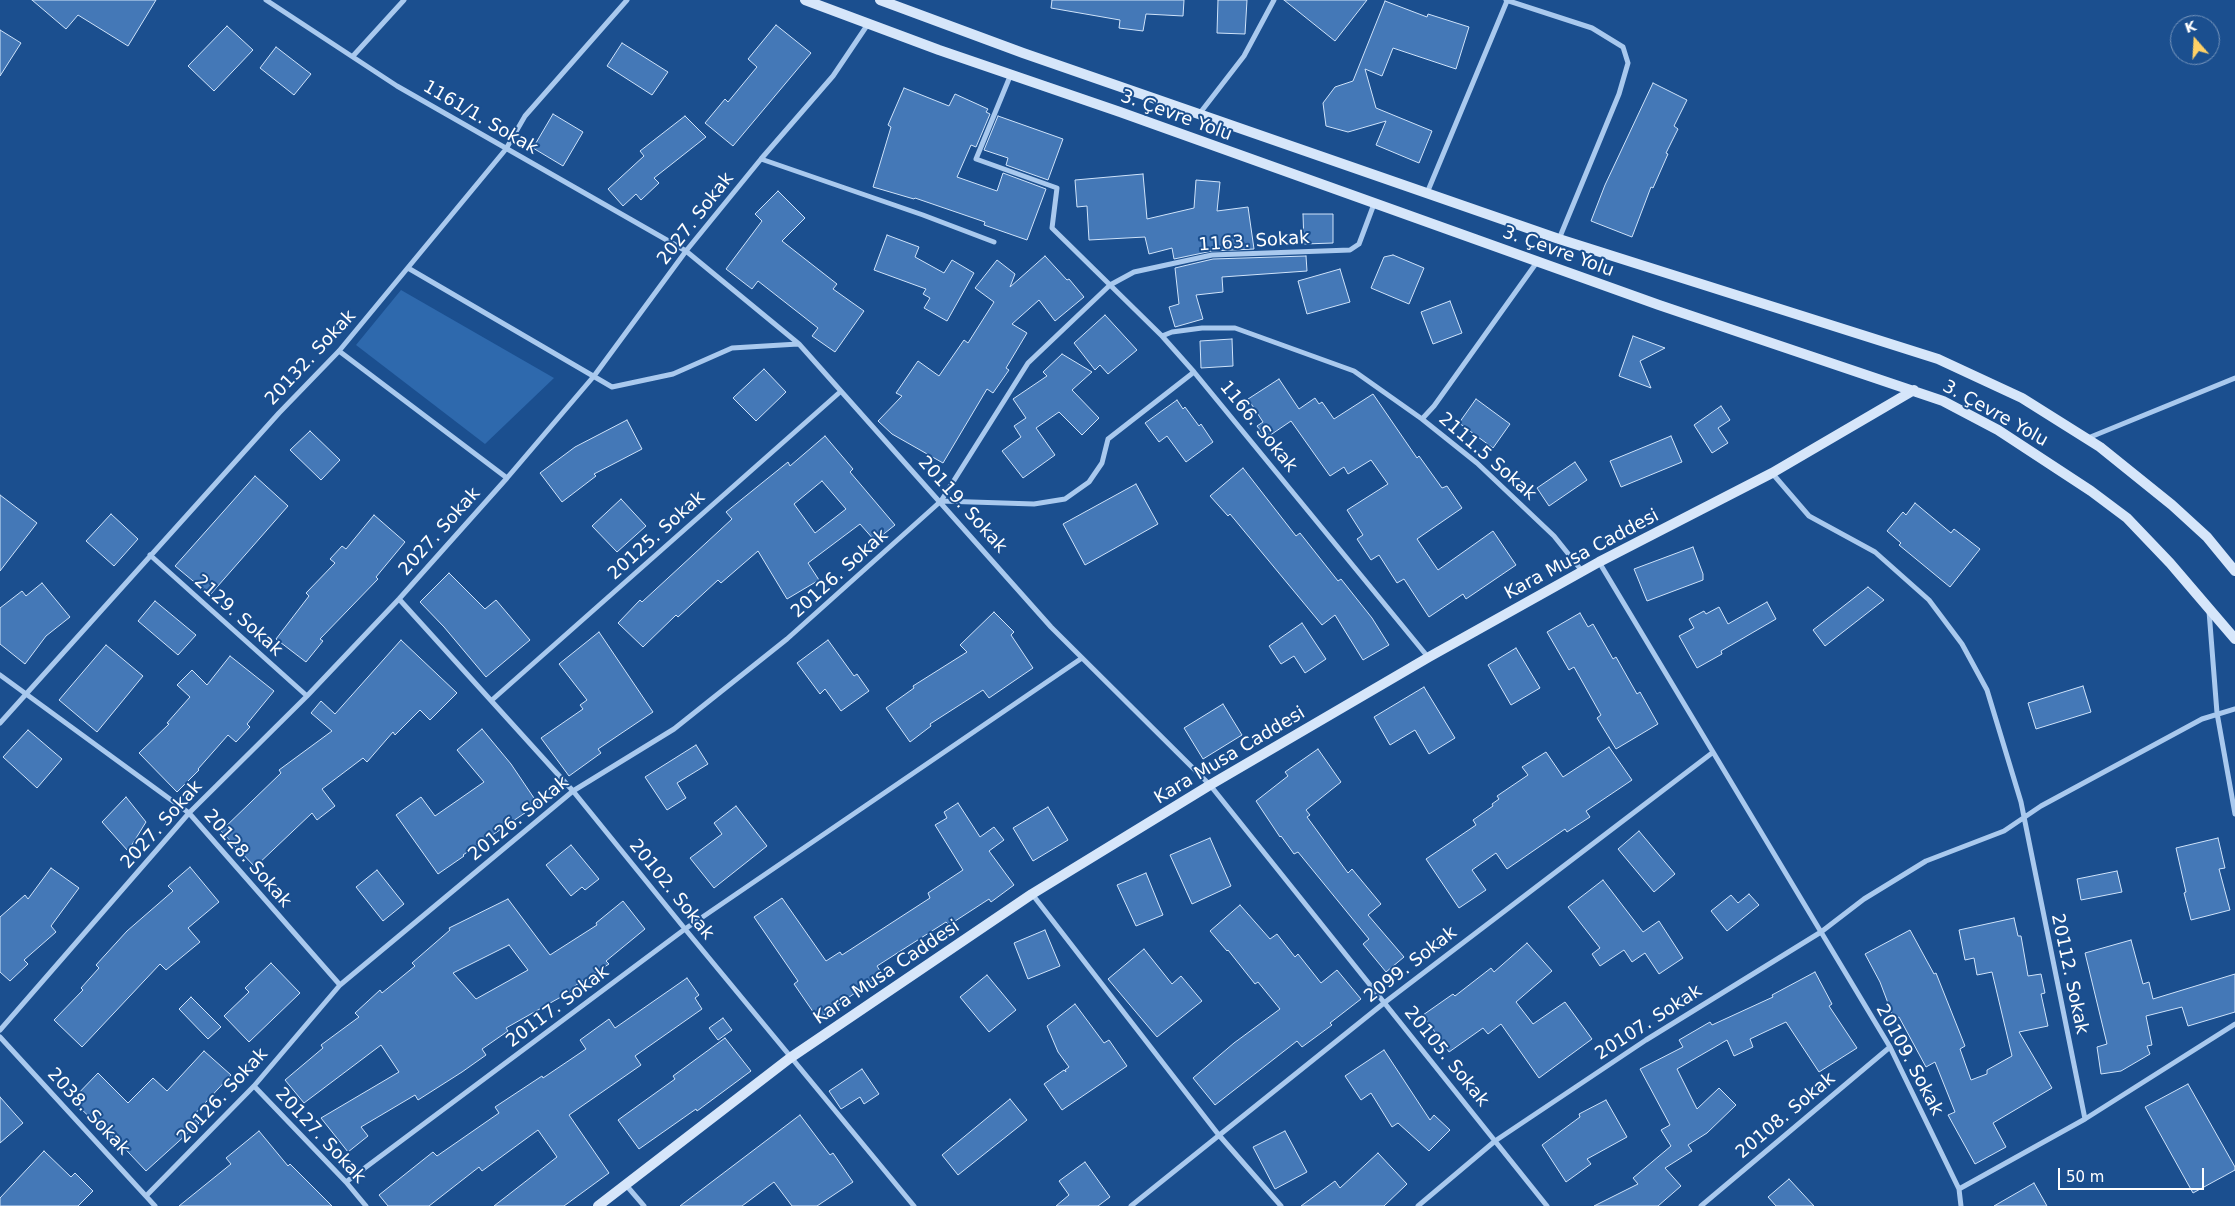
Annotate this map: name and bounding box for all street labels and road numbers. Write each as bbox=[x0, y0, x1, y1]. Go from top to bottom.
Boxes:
street label: 1161/1. Sokak bbox=[419, 76, 541, 160]
street label: 3. Çevre Yolu bbox=[1117, 86, 1235, 146]
street label: 2027. Sokak bbox=[653, 169, 739, 269]
street label: 3. Çevre Yolu bbox=[1499, 222, 1617, 282]
street label: 1163. Sokak bbox=[1198, 227, 1310, 257]
street label: 20132. Sokak bbox=[261, 306, 361, 410]
street label: 3. Çevre Yolu bbox=[1939, 376, 2051, 452]
street label: 1166. Sokak bbox=[1215, 377, 1301, 477]
street label: 2111.5 Sokak bbox=[1434, 409, 1540, 505]
street label: 20119. Sokak bbox=[913, 452, 1011, 558]
street label: 2027. Sokak bbox=[395, 483, 485, 581]
street label: 20125. Sokak bbox=[604, 487, 710, 585]
street label: Kara Musa Caddesi bbox=[1501, 505, 1663, 605]
street label: 20126. Sokak bbox=[787, 525, 893, 623]
street label: 2129. Sokak bbox=[189, 571, 287, 661]
street label: Kara Musa Caddesi bbox=[1151, 703, 1309, 809]
street label: 20126. Sokak bbox=[465, 772, 573, 866]
street label: 2027. Sokak bbox=[117, 776, 207, 874]
street label: 20128. Sokak bbox=[199, 806, 295, 912]
street label: 20102. Sokak bbox=[624, 836, 718, 944]
street label: 20112. Sokak bbox=[2046, 912, 2092, 1036]
street label: Kara Musa Caddesi bbox=[810, 916, 964, 1030]
street label: 2099. Sokak bbox=[1361, 922, 1461, 1008]
street label: 20117. Sokak bbox=[503, 961, 613, 1053]
street label: 20107. Sokak bbox=[1592, 981, 1706, 1065]
street label: 20109. Sokak bbox=[1871, 1001, 1947, 1119]
street label: 20105. Sokak bbox=[1399, 1003, 1493, 1111]
street label: 20126. Sokak bbox=[173, 1044, 273, 1148]
street label: 2038. Sokak bbox=[42, 1064, 134, 1160]
street label: 20108. Sokak bbox=[1732, 1068, 1840, 1164]
street label: 20127. Sokak bbox=[270, 1084, 370, 1188]

